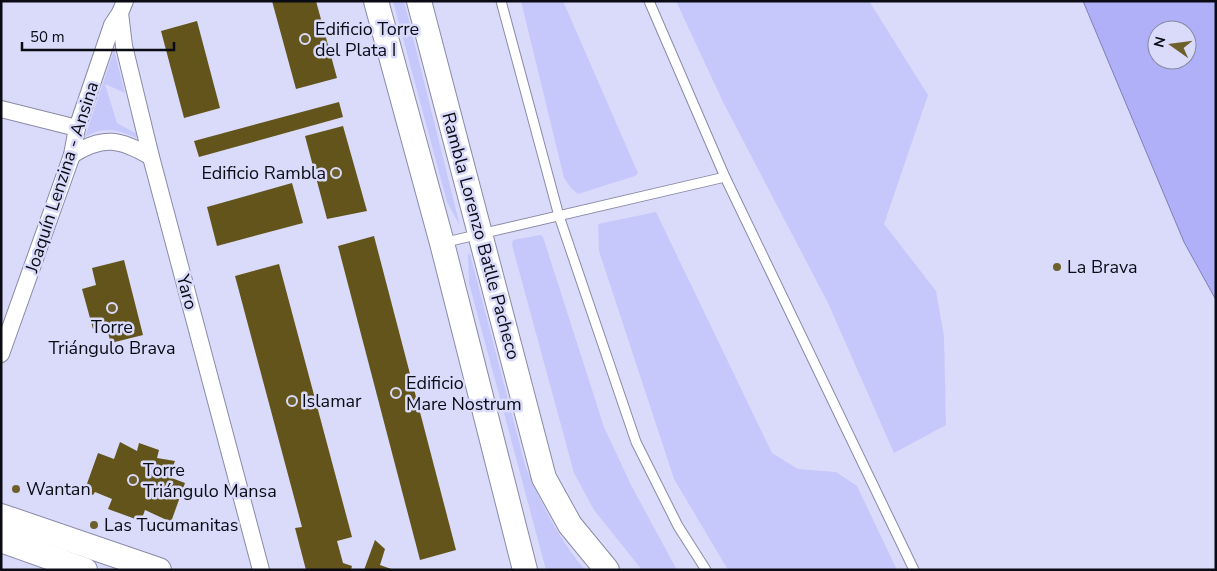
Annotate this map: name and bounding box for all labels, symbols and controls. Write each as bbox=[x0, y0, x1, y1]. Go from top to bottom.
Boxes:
place label: Edificio Torre del Plata I bbox=[315, 17, 419, 62]
scale bar bbox=[22, 20, 175, 52]
north arrow bbox=[1147, 20, 1197, 70]
text: 50 m bbox=[30, 27, 65, 47]
marker: Edificio Torre del Plata I bbox=[299, 33, 311, 45]
text: N bbox=[1149, 35, 1170, 49]
street label: Joaquín Lenzina - Ansina bbox=[19, 78, 104, 277]
street label: Rambla Lorenzo Batlle Pacheco bbox=[436, 110, 526, 362]
place label: Edificio Rambla bbox=[201, 161, 326, 185]
marker: Edificio Rambla bbox=[330, 167, 342, 179]
place label: La Brava bbox=[1067, 255, 1138, 279]
marker: La Brava bbox=[1051, 261, 1063, 273]
street label: Yaro bbox=[171, 271, 203, 312]
marker: Torre Triángulo Brava bbox=[106, 302, 118, 314]
place label: Torre Triángulo Brava bbox=[49, 315, 175, 360]
place label: Edificio Mare Nostrum bbox=[406, 371, 522, 416]
marker: Edificio Mare Nostrum bbox=[390, 387, 402, 399]
place label: Islamar bbox=[302, 389, 362, 413]
marker: Islamar bbox=[286, 395, 298, 407]
place label: Torre Triángulo Mansa bbox=[143, 458, 277, 503]
marker: Torre Triángulo Mansa bbox=[127, 474, 139, 486]
place label: Wantan bbox=[26, 477, 91, 501]
marker: Wantan bbox=[10, 483, 22, 495]
place label: Las Tucumanitas bbox=[104, 513, 239, 537]
marker: Las Tucumanitas bbox=[88, 519, 100, 531]

